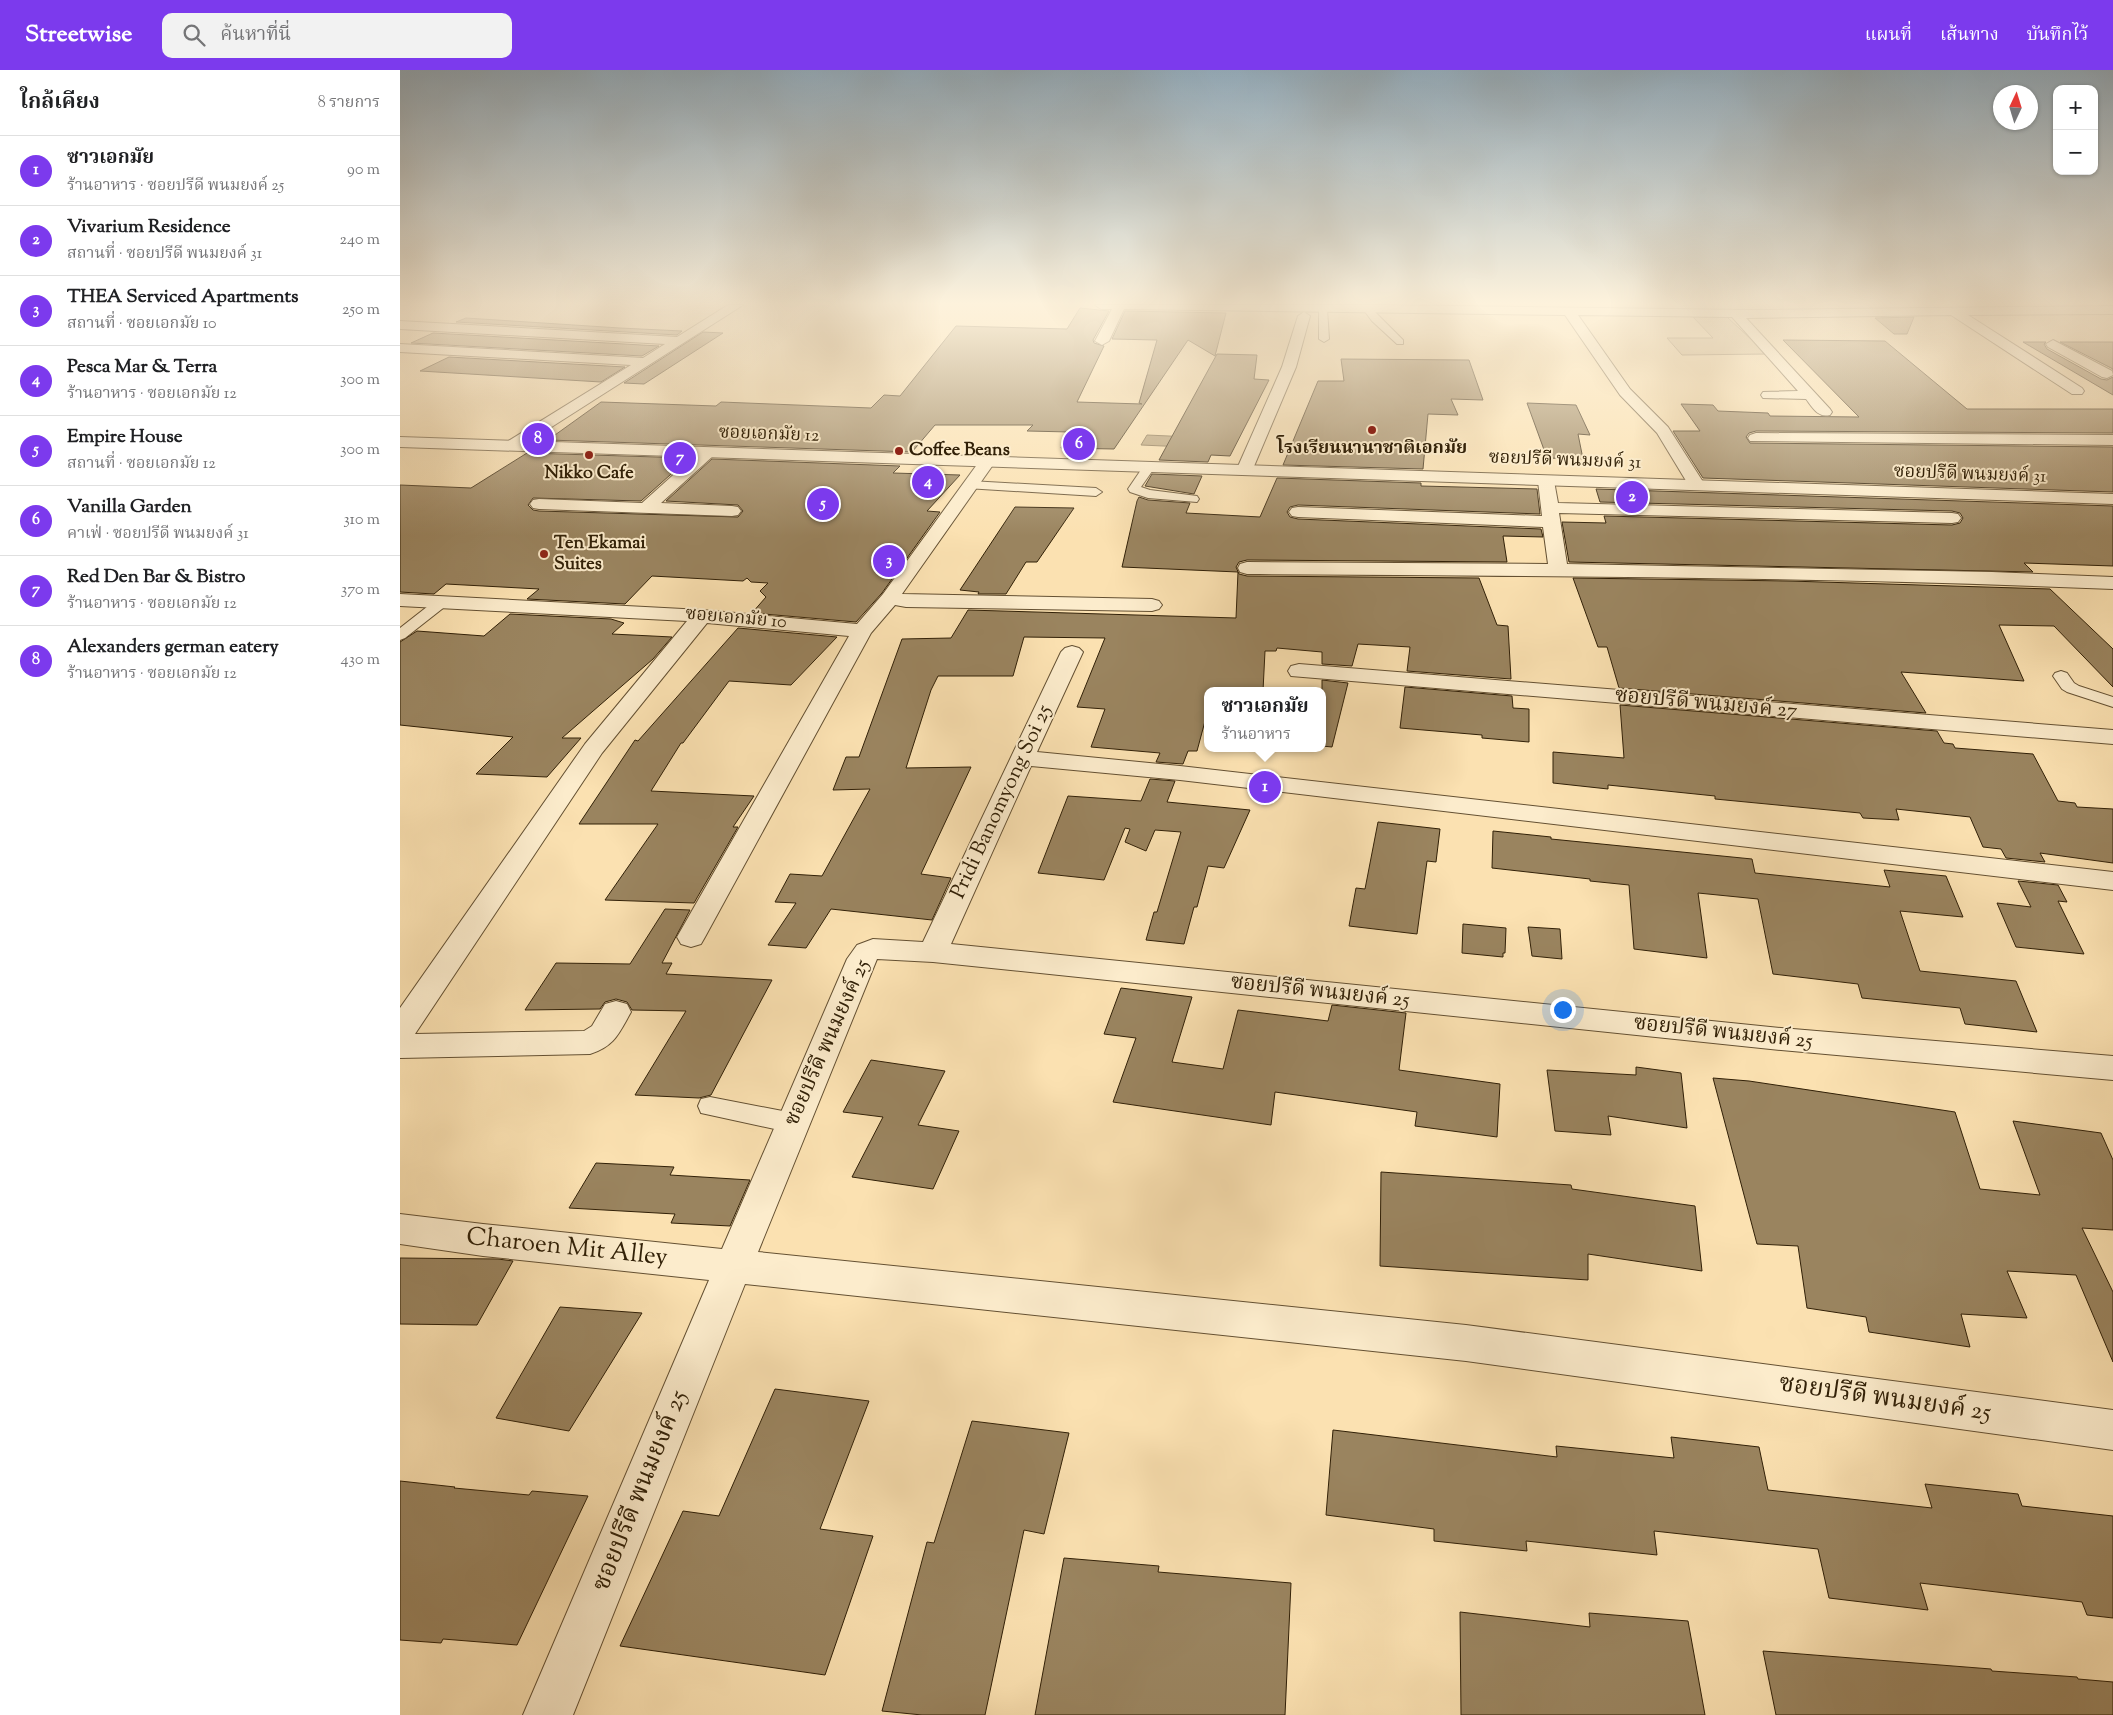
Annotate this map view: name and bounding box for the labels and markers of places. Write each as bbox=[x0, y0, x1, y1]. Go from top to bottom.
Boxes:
pin: 8 bbox=[522, 420, 554, 458]
marker: โรงเรียนนานาชาติเอกมัย bbox=[1366, 424, 1378, 436]
pin: 6 bbox=[1063, 425, 1095, 463]
place label: โรงเรียนนานาชาติเอกมัย bbox=[1276, 435, 1467, 462]
place label: Coffee Beans bbox=[909, 438, 1010, 464]
pin: 7 bbox=[664, 439, 696, 477]
marker: Coffee Beans bbox=[893, 445, 905, 457]
marker: Nikko Cafe bbox=[583, 449, 595, 461]
place label: Nikko Cafe bbox=[544, 461, 634, 487]
pin: 4 bbox=[912, 463, 944, 501]
pin: 2 bbox=[1616, 478, 1648, 516]
pin: 5 bbox=[807, 485, 839, 523]
place label: Ten Ekamai Suites bbox=[554, 531, 646, 578]
pin: 3 bbox=[873, 542, 905, 580]
marker: Ten Ekamai Suites bbox=[538, 548, 550, 560]
pin: 1 bbox=[1249, 768, 1281, 806]

